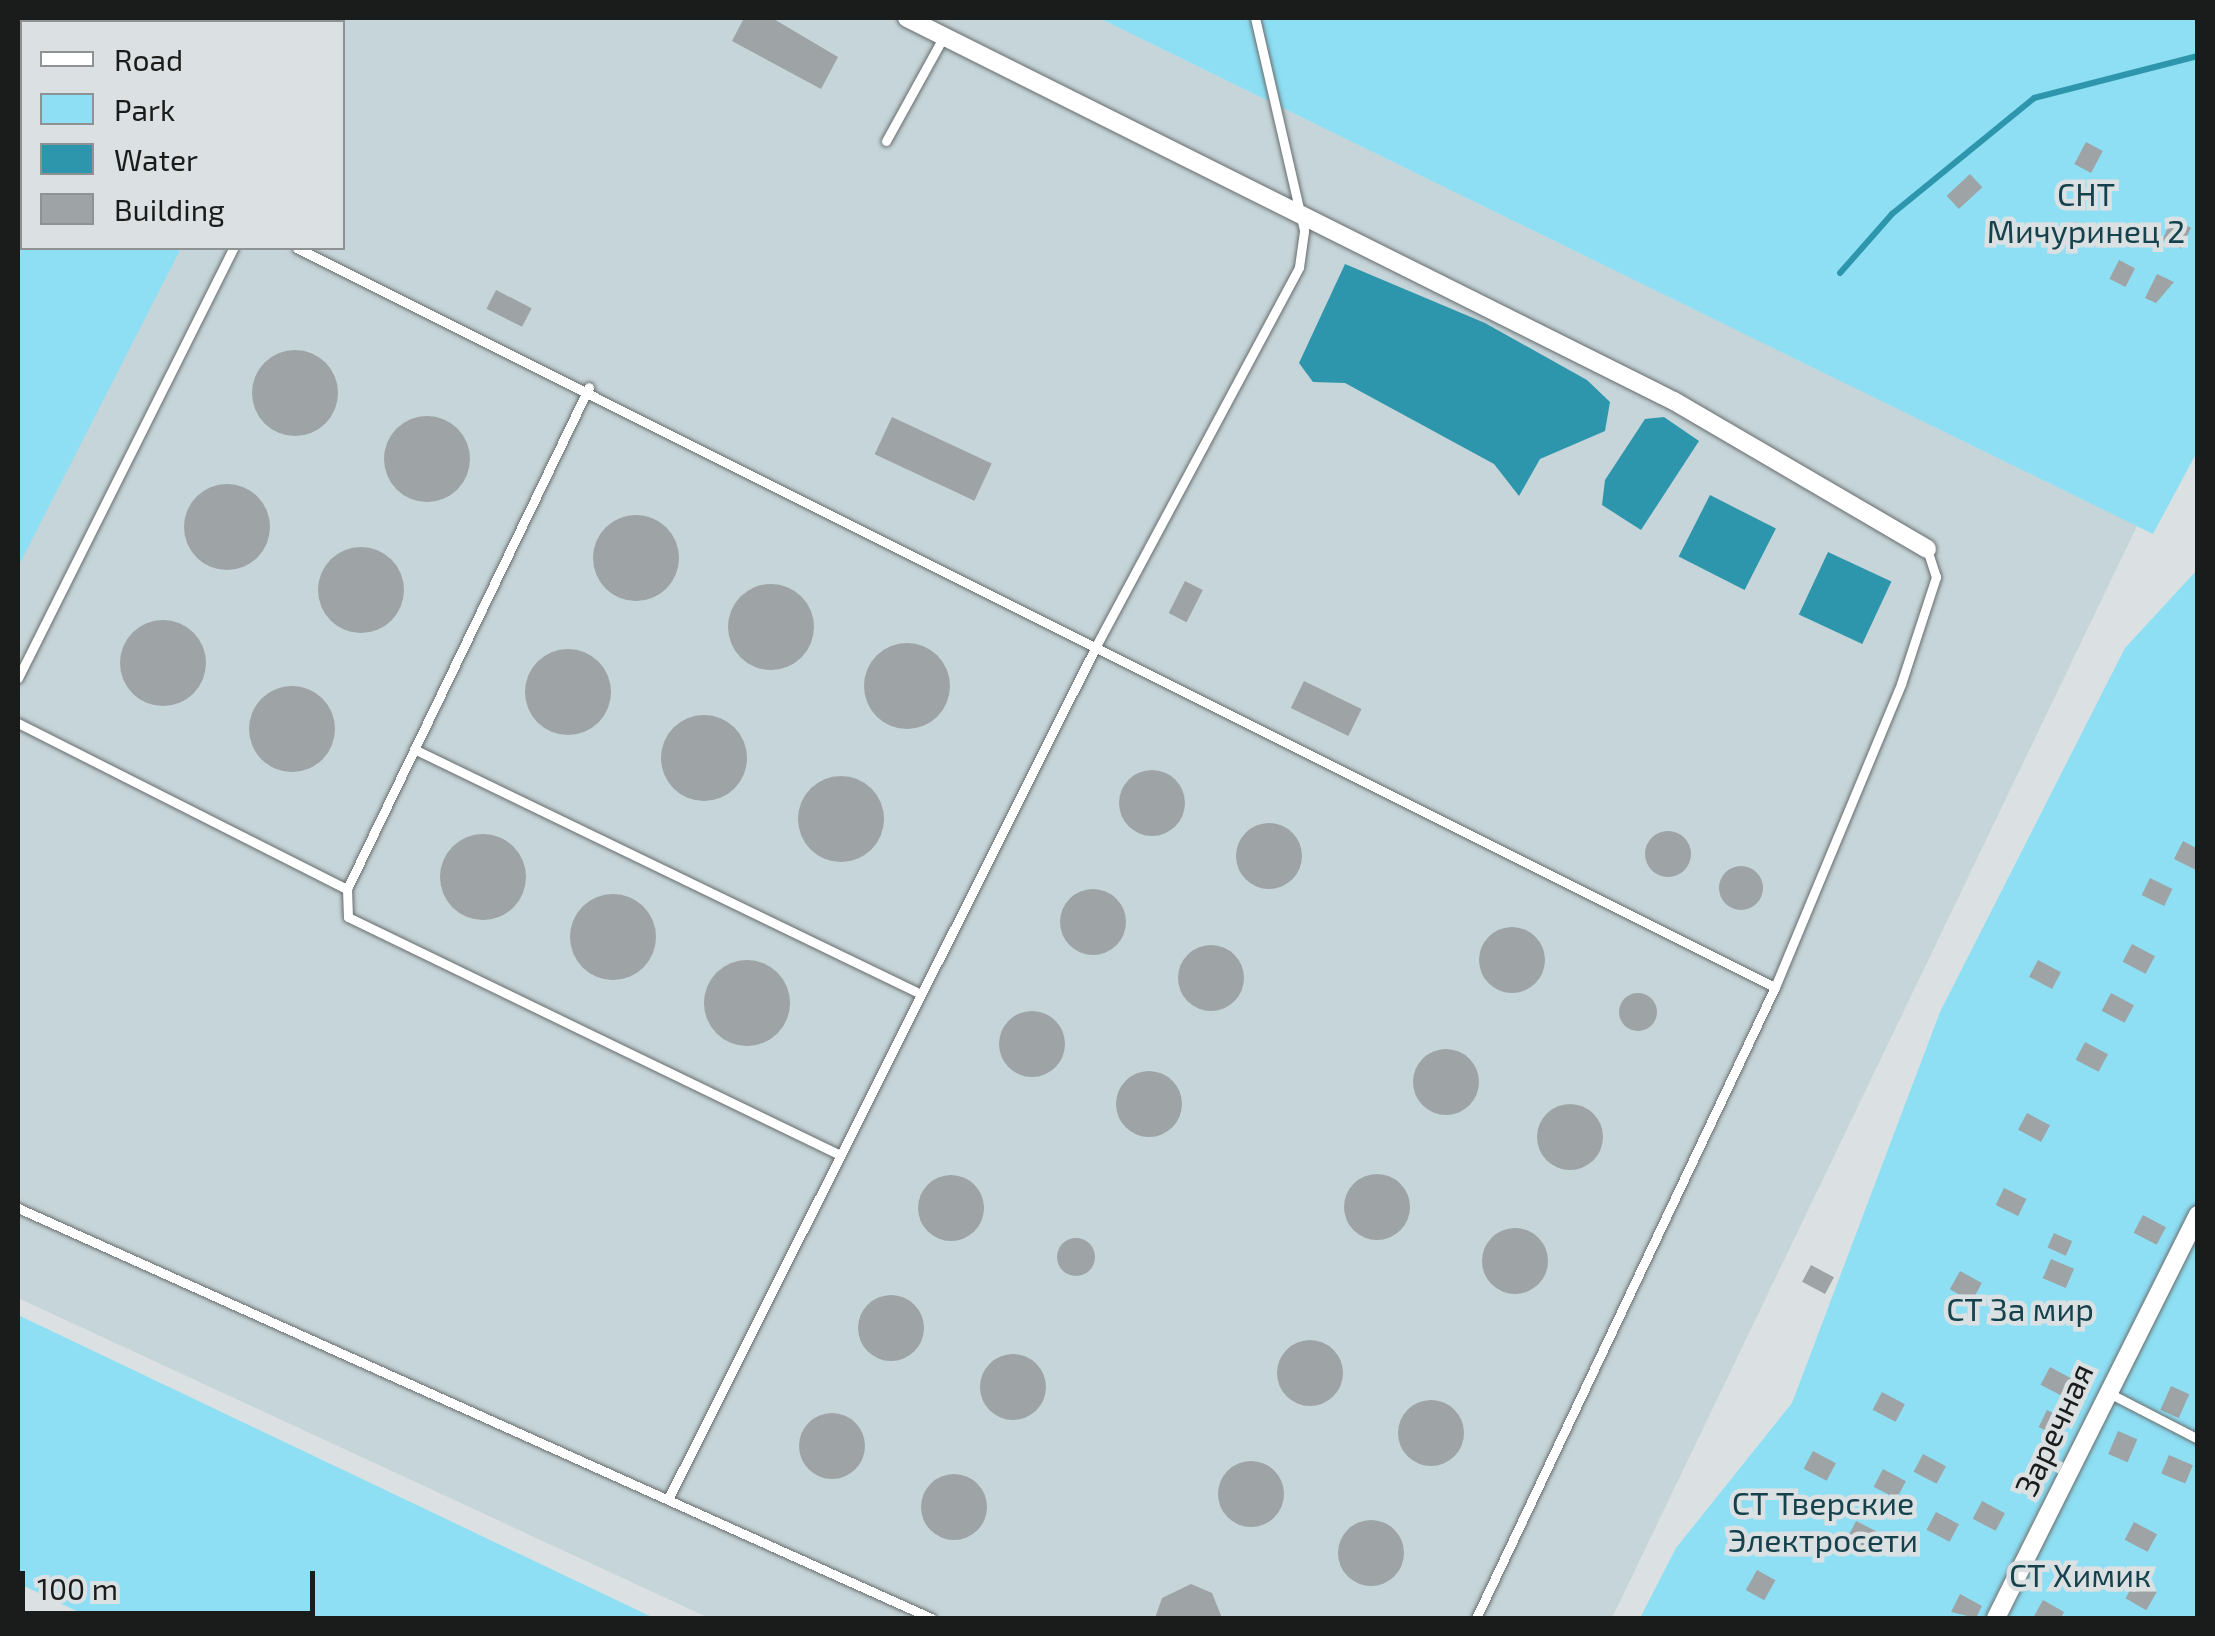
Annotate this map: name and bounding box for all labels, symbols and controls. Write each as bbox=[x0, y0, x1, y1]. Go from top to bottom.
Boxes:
legend bbox=[20, 20, 345, 250]
text: Road bbox=[114, 41, 183, 77]
text: Park bbox=[114, 91, 175, 127]
text: Water bbox=[114, 141, 198, 177]
park label: СНТ Мичуринец 2 bbox=[1987, 175, 2185, 250]
text: Building bbox=[114, 191, 225, 227]
park label: СТ За мир bbox=[1946, 1289, 2094, 1327]
street label: Заречная bbox=[2006, 1357, 2100, 1501]
park label: СТ Тверские Электросети bbox=[1728, 1484, 1918, 1559]
scale bar bbox=[25, 1551, 320, 1613]
park label: СТ Химик bbox=[2009, 1555, 2151, 1593]
text: 100 m bbox=[37, 1570, 118, 1606]

